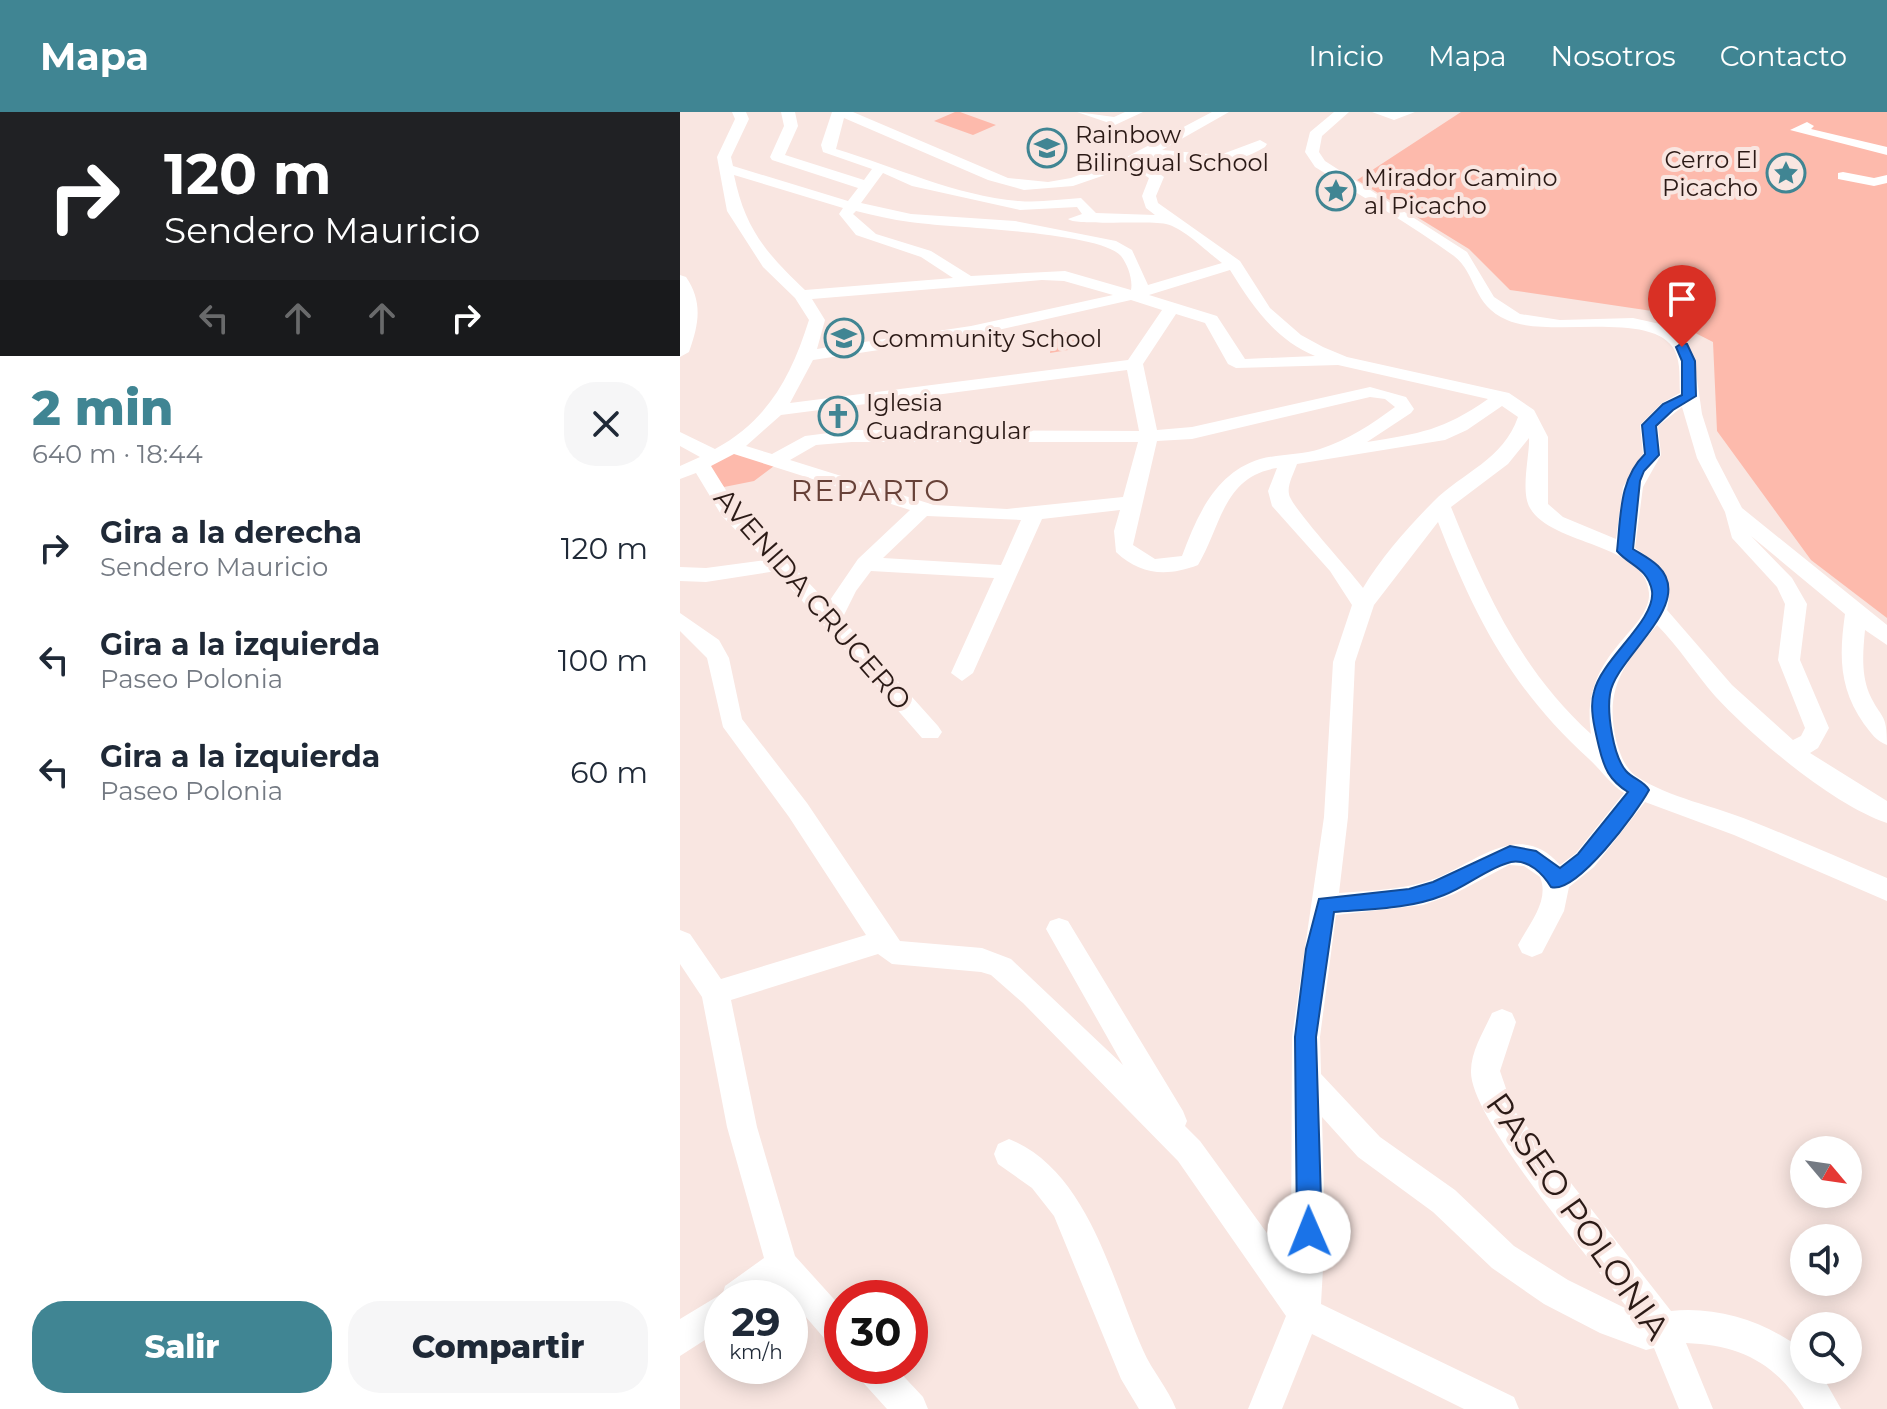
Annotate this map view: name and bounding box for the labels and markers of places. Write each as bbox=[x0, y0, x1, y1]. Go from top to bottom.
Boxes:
place label: Rainbow Bilingual School bbox=[1075, 120, 1269, 177]
school or university icon: Rainbow Bilingual School bbox=[1026, 127, 1068, 169]
place label: Cerro El Picacho bbox=[1662, 145, 1758, 202]
place icon: Cerro El Picacho bbox=[1765, 152, 1807, 194]
place label: Mirador Camino al Picacho bbox=[1364, 163, 1558, 220]
place icon: Mirador Camino al Picacho bbox=[1315, 170, 1357, 212]
pin bbox=[1648, 265, 1716, 347]
school or university icon: Community School bbox=[823, 317, 865, 359]
place label: Community School bbox=[872, 324, 1102, 353]
place label: Iglesia Cuadrangular bbox=[866, 388, 1031, 445]
church icon: Iglesia Cuadrangular bbox=[817, 395, 859, 437]

